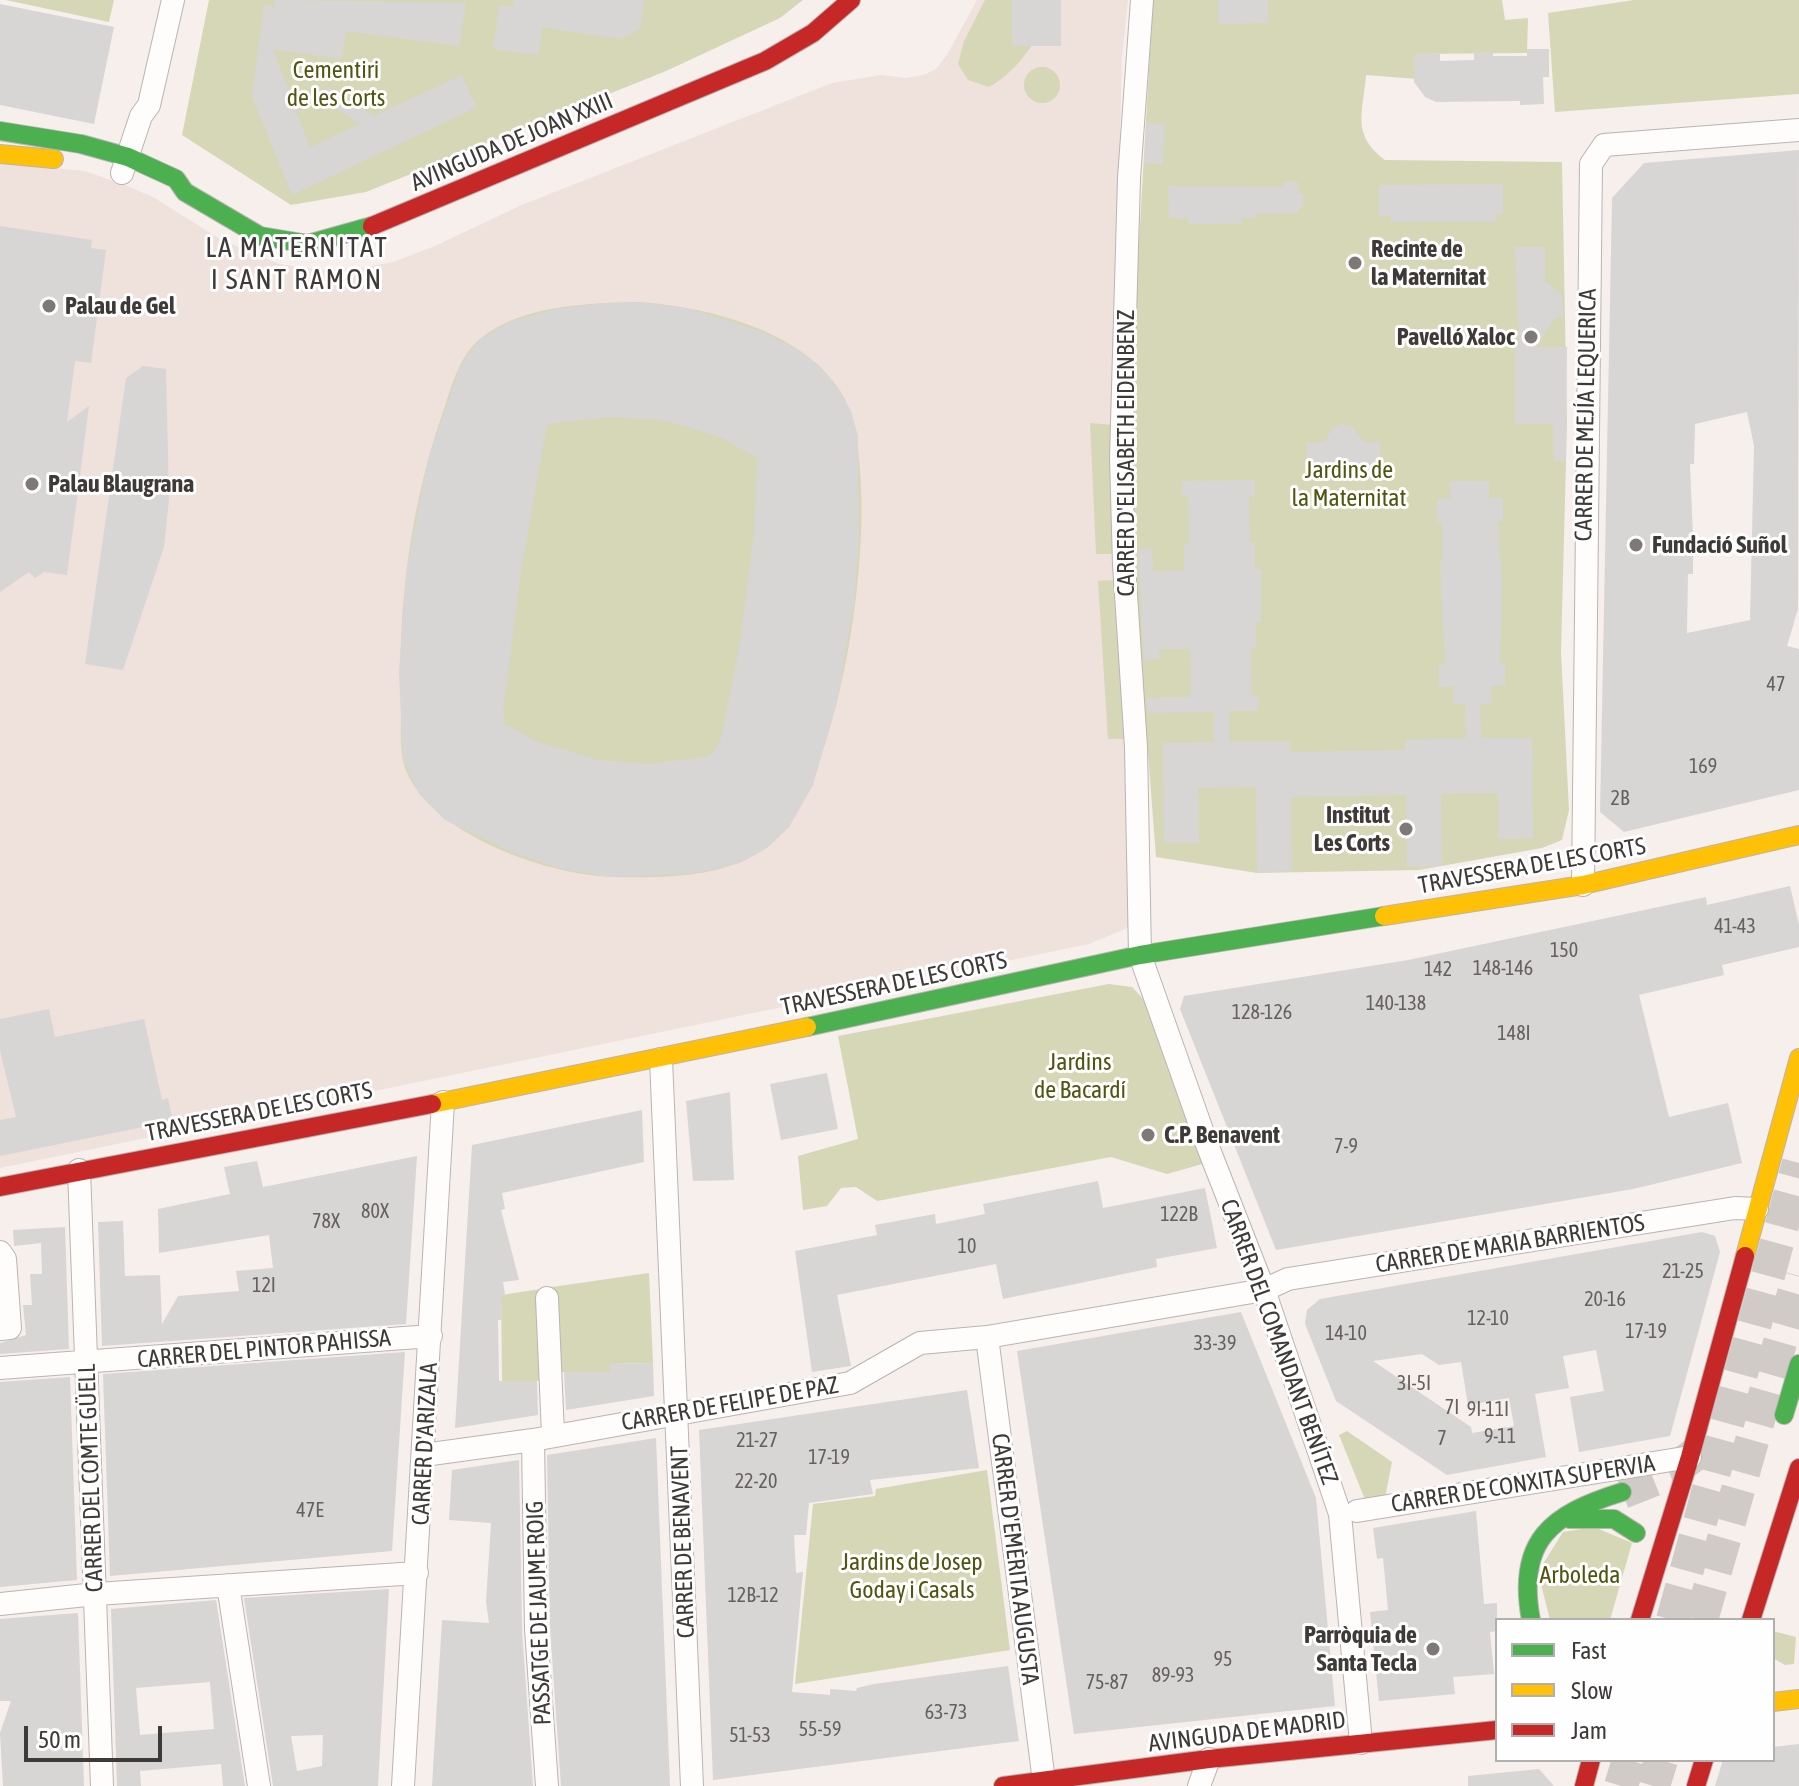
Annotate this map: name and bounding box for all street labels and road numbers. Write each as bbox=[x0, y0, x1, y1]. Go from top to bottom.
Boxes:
street label: AVINGUDA DE JOAN XXIII bbox=[407, 86, 617, 198]
street label: CARRER DE MEJÍA LEQUERICA bbox=[1569, 288, 1603, 542]
street label: CARRER D'ELISABETH EIDENBENZ bbox=[1112, 309, 1140, 597]
street label: TRAVESSERA DE LES CORTS bbox=[1416, 832, 1648, 900]
street label: TRAVESSERA DE LES CORTS bbox=[779, 946, 1009, 1022]
street label: TRAVESSERA DE LES CORTS bbox=[143, 1076, 375, 1148]
street label: CARRER DEL COMANDANT BENÍTEZ bbox=[1214, 1196, 1344, 1488]
street label: CARRER DE MARIA BARRIENTOS bbox=[1374, 1209, 1646, 1279]
street label: CARRER DEL PINTOR PAHISSA bbox=[136, 1324, 392, 1374]
street label: CARRER D'ARIZALA bbox=[406, 1362, 444, 1526]
street label: CARRER DEL COMTE GÜELL bbox=[73, 1363, 109, 1593]
street label: CARRER DE FELIPE DE PAZ bbox=[619, 1371, 841, 1437]
street label: CARRER D'EMÈRITA AUGUSTA bbox=[985, 1432, 1045, 1686]
street label: CARRER DE BENAVENT bbox=[665, 1445, 701, 1639]
street label: CARRER DE CONXITA SUPERVIA bbox=[1389, 1449, 1657, 1519]
street label: PASSATGE DE JAUME ROIG bbox=[521, 1500, 557, 1726]
street label: AVINGUDA DE MADRID bbox=[1147, 1706, 1347, 1758]

